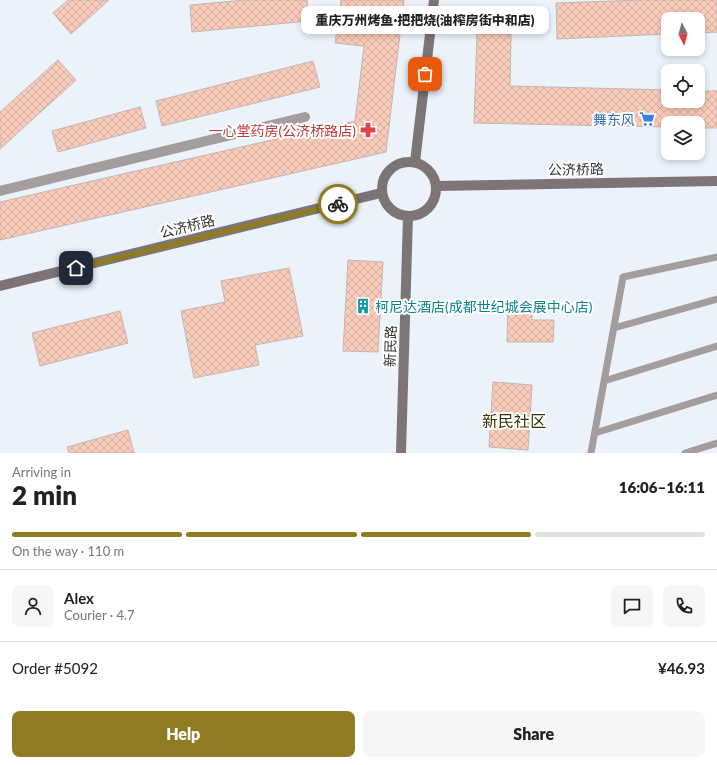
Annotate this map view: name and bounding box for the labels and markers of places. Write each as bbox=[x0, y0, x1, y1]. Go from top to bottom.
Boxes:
callout: 重庆万州烤鱼·把把烧(油榨房街中和店) bbox=[301, 6, 549, 34]
pin bbox=[408, 57, 442, 91]
supermarket icon: 舞东风 bbox=[638, 110, 656, 128]
place label: 舞东风 bbox=[593, 111, 635, 128]
pharmacy icon: 一心堂药房(公济桥路店) bbox=[359, 121, 377, 139]
place label: 一心堂药房(公济桥路店) bbox=[209, 122, 356, 139]
pin bbox=[59, 251, 93, 285]
building icon: 柯尼达酒店(成都世纪城会展中心店) bbox=[354, 297, 372, 315]
place label: 柯尼达酒店(成都世纪城会展中心店) bbox=[375, 298, 593, 315]

